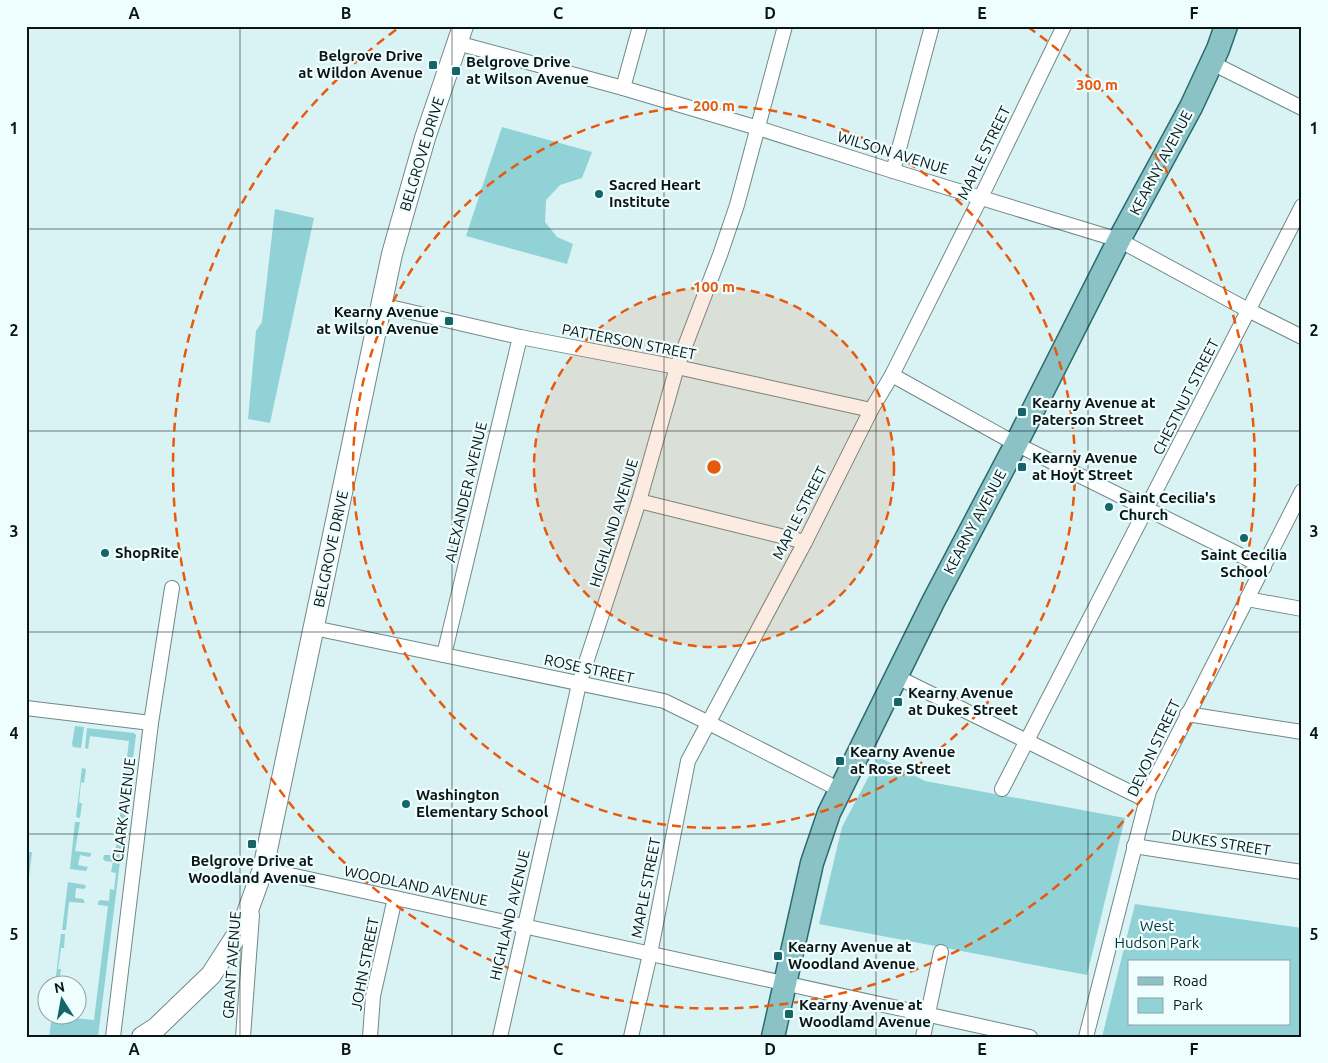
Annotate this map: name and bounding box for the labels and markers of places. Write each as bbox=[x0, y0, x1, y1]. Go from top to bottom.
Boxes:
place label: Belgrove Drive at Wildon Avenue bbox=[298, 47, 423, 81]
place label: Belgrove Drive at Wilson Avenue bbox=[466, 53, 589, 87]
marker: Belgrove Drive at Wildon Avenue bbox=[427, 59, 439, 71]
marker: Belgrove Drive at Wilson Avenue bbox=[450, 65, 462, 77]
place label: Sacred Heart Institute bbox=[609, 176, 701, 210]
marker: Sacred Heart Institute bbox=[593, 188, 605, 200]
place label: Kearny Avenue at Wilson Avenue bbox=[316, 303, 439, 337]
marker: Kearny Avenue at Wilson Avenue bbox=[443, 315, 455, 327]
place label: Kearny Avenue at Paterson Street bbox=[1032, 394, 1156, 428]
marker: Kearny Avenue at Paterson Street bbox=[1016, 406, 1028, 418]
place label: Kearny Avenue at Hoyt Street bbox=[1032, 449, 1137, 483]
centre of rings bbox=[705, 458, 723, 476]
marker: Kearny Avenue at Hoyt Street bbox=[1016, 461, 1028, 473]
place label: Saint Cecilia's Church bbox=[1119, 489, 1216, 523]
marker: Saint Cecilia's Church bbox=[1103, 501, 1115, 513]
marker: Saint Cecilia School bbox=[1238, 532, 1250, 544]
place label: ShopRite bbox=[115, 544, 179, 561]
place label: Saint Cecilia School bbox=[1201, 546, 1287, 580]
marker: ShopRite bbox=[99, 547, 111, 559]
place label: Kearny Avenue at Dukes Street bbox=[908, 684, 1018, 718]
marker: Kearny Avenue at Dukes Street bbox=[892, 696, 904, 708]
place label: Kearny Avenue at Rose Street bbox=[850, 743, 955, 777]
marker: Kearny Avenue at Rose Street bbox=[834, 755, 846, 767]
place label: Washington Elementary School bbox=[416, 786, 549, 820]
marker: Washington Elementary School bbox=[400, 798, 412, 810]
marker: Belgrove Drive at Woodland Avenue bbox=[246, 838, 258, 850]
place label: Belgrove Drive at Woodland Avenue bbox=[188, 852, 316, 886]
place label: Kearny Avenue at Woodland Avenue bbox=[788, 938, 916, 972]
marker: Kearny Avenue at Woodland Avenue bbox=[772, 950, 784, 962]
place label: Kearny Avenue at Woodlamd Avenue bbox=[799, 996, 931, 1030]
marker: Kearny Avenue at Woodlamd Avenue bbox=[783, 1008, 795, 1020]

